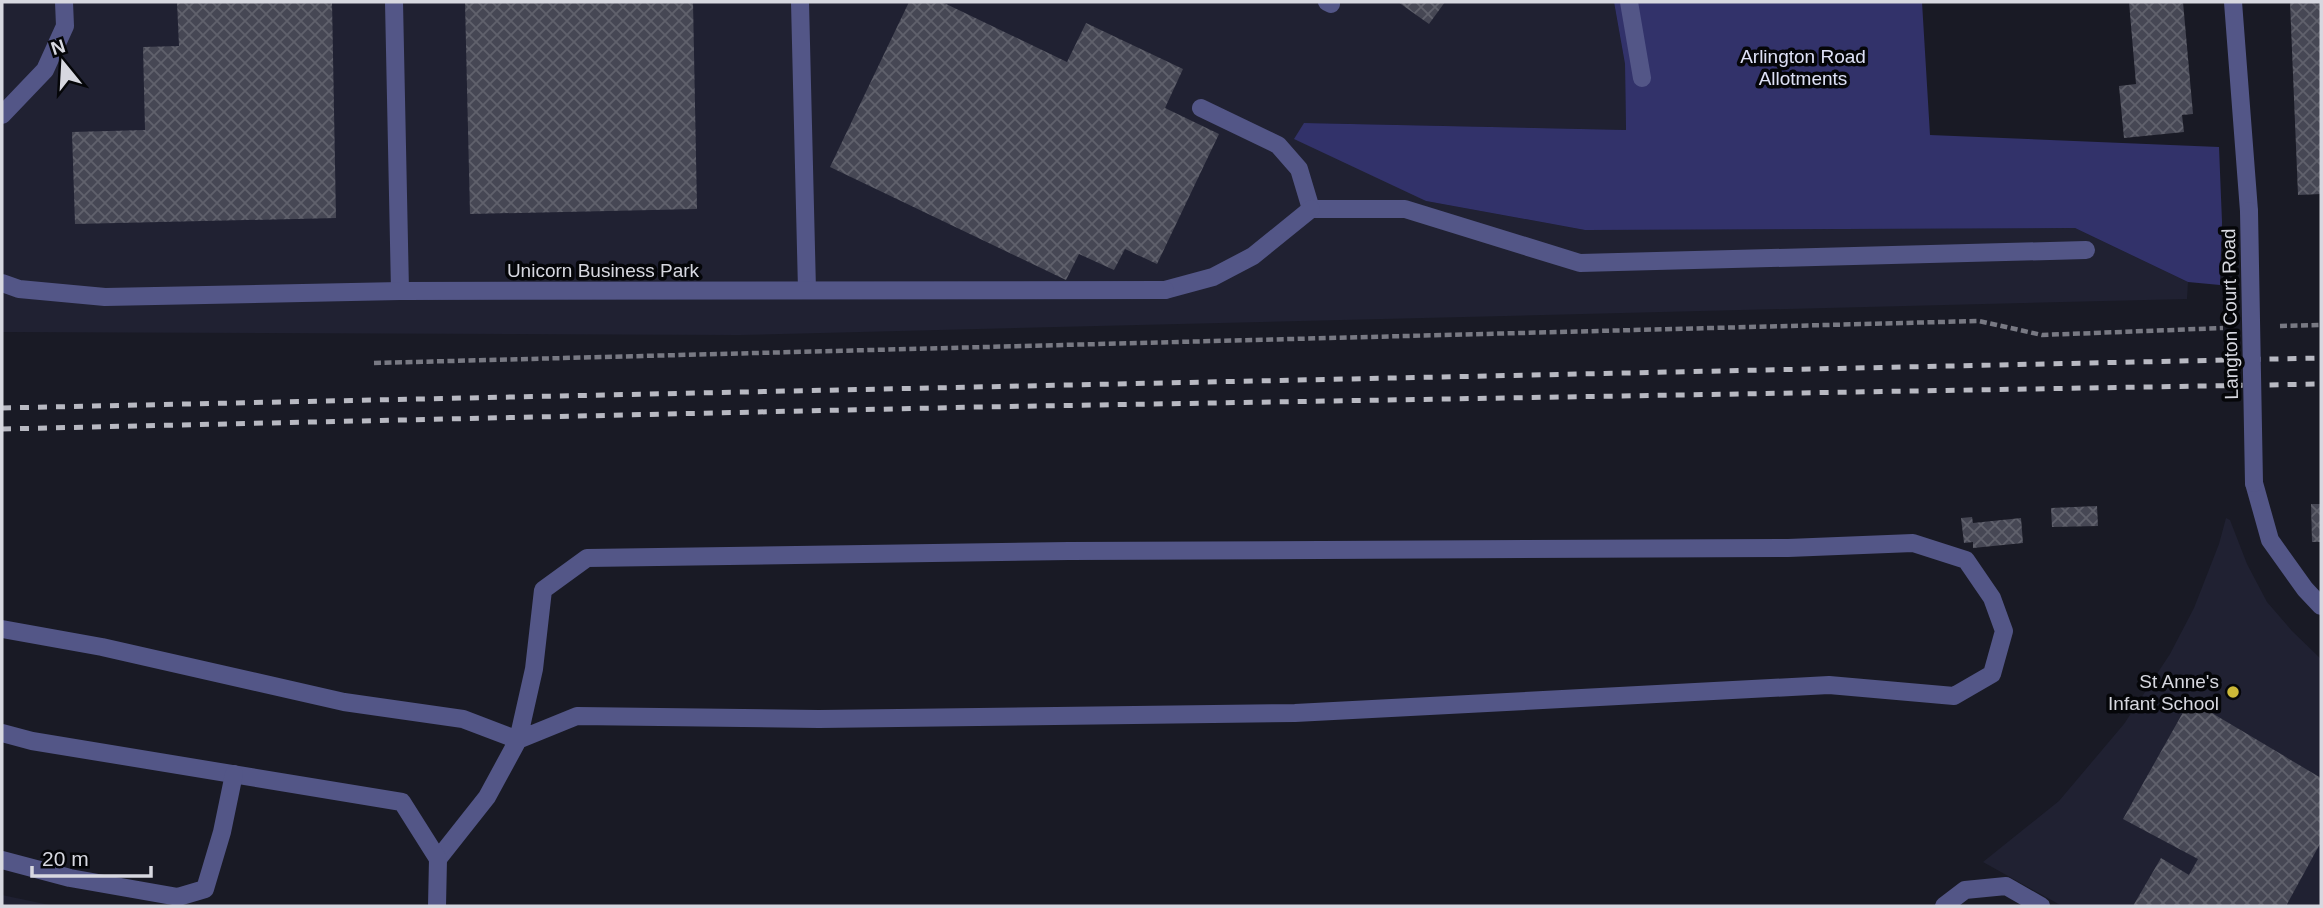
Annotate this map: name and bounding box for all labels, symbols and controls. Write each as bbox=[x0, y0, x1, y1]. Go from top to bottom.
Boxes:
north arrow bbox=[28, 28, 98, 98]
text: N bbox=[48, 35, 68, 59]
park label: Arlington Road Allotments bbox=[1740, 46, 1866, 89]
street label: Langton Court Road bbox=[2218, 228, 2242, 400]
street label: Unicorn Business Park bbox=[507, 260, 700, 281]
place label: St Anne's Infant School bbox=[2108, 671, 2219, 714]
marker: St Anne's Infant School bbox=[2225, 684, 2241, 700]
scale bar bbox=[32, 834, 150, 878]
text: 20 m bbox=[42, 847, 89, 870]

